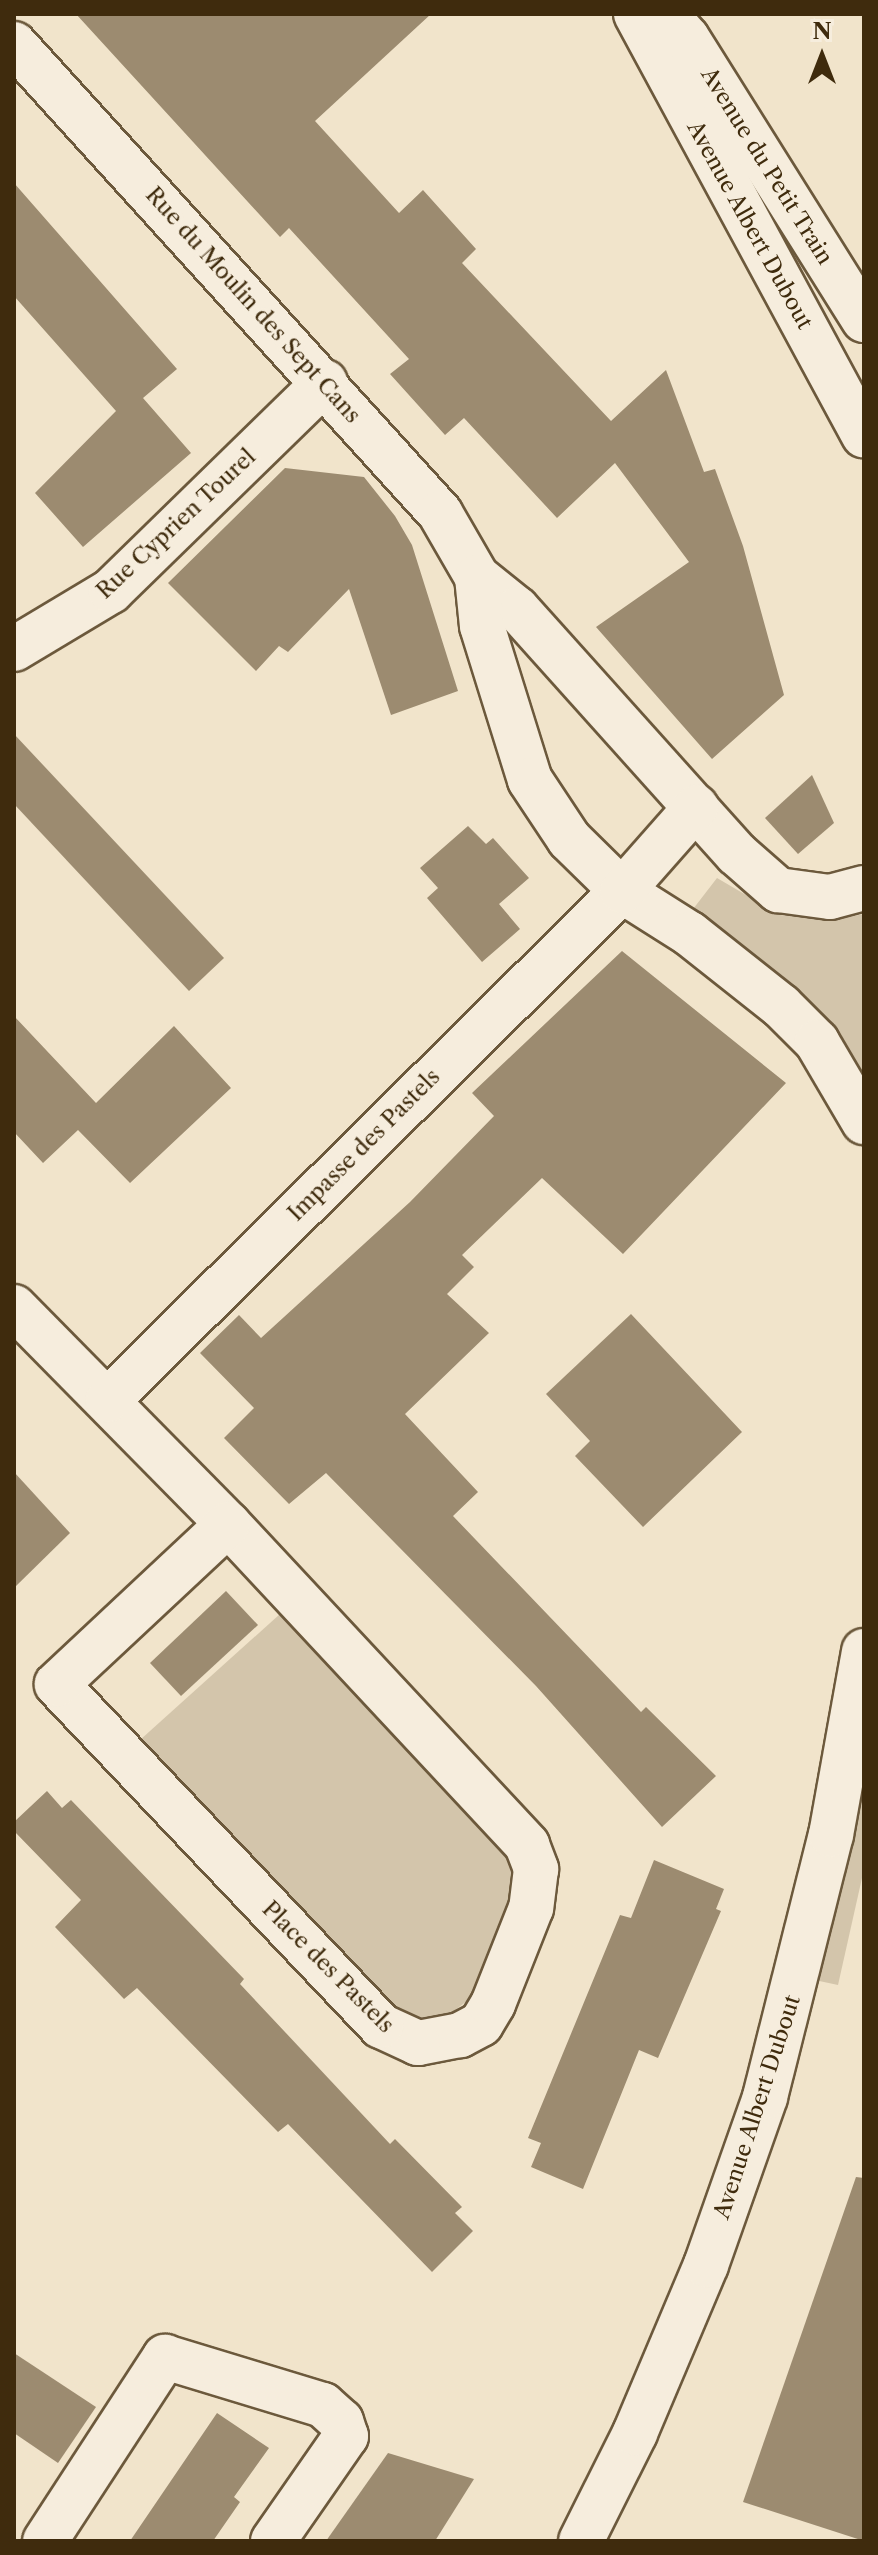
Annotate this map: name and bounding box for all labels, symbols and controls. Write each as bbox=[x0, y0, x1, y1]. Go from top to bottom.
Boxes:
north arrow bbox=[782, 16, 862, 96]
text: N bbox=[812, 18, 832, 45]
street label: Avenue du Petit Train bbox=[695, 62, 839, 270]
street label: Avenue Albert Dubout bbox=[682, 116, 818, 334]
street label: Rue du Moulin des Sept Cans bbox=[140, 182, 366, 428]
street label: Rue Cyprien Tourel bbox=[91, 444, 261, 604]
street label: Impasse des Pastels bbox=[283, 1064, 445, 1226]
street label: Place des Pastels bbox=[257, 1896, 399, 2038]
street label: Avenue Albert Dubout bbox=[708, 1991, 806, 2223]

